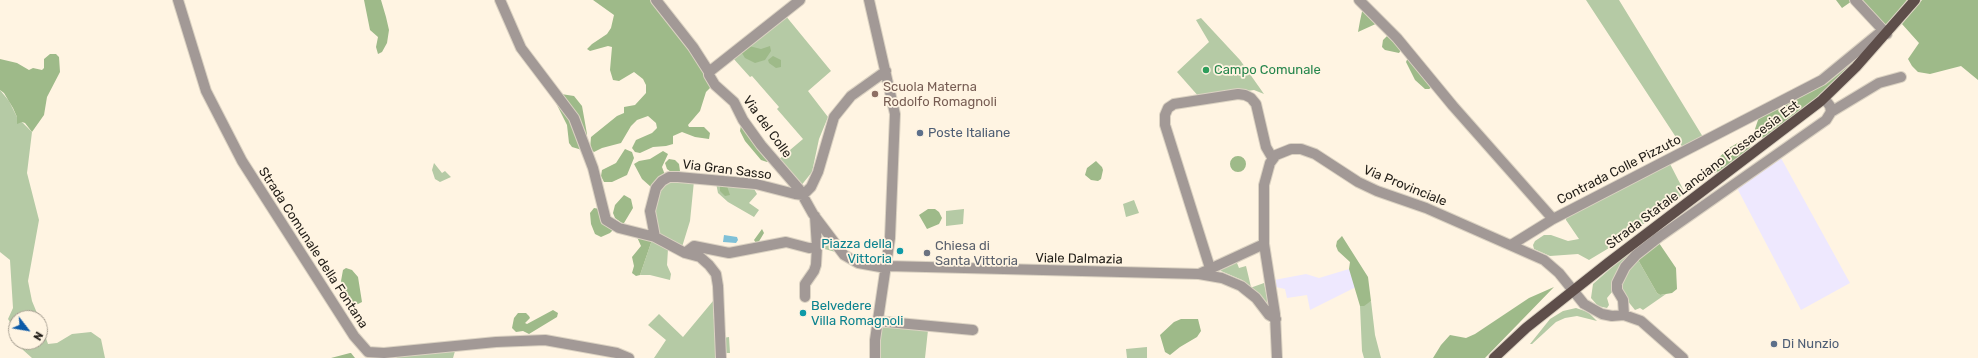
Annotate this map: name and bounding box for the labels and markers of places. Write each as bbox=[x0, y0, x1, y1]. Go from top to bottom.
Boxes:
place label: Campo Comunale bbox=[1214, 62, 1321, 78]
marker: Campo Comunale bbox=[1201, 65, 1211, 75]
place label: Scuola Materna Rodolfo Romagnoli bbox=[883, 79, 997, 110]
marker: Scuola Materna Rodolfo Romagnoli bbox=[870, 89, 880, 99]
place label: Poste Italiane bbox=[928, 125, 1010, 141]
marker: Poste Italiane bbox=[915, 128, 925, 138]
place label: Piazza della Vittoria bbox=[821, 236, 892, 267]
place label: Chiesa di Santa Vittoria bbox=[935, 238, 1018, 269]
marker: Piazza della Vittoria bbox=[895, 246, 905, 256]
marker: Chiesa di Santa Vittoria bbox=[922, 248, 932, 258]
place label: Belvedere Villa Romagnoli bbox=[811, 298, 903, 329]
marker: Belvedere Villa Romagnoli bbox=[798, 308, 808, 318]
place label: Di Nunzio bbox=[1782, 336, 1839, 352]
marker: Di Nunzio bbox=[1769, 339, 1779, 349]

